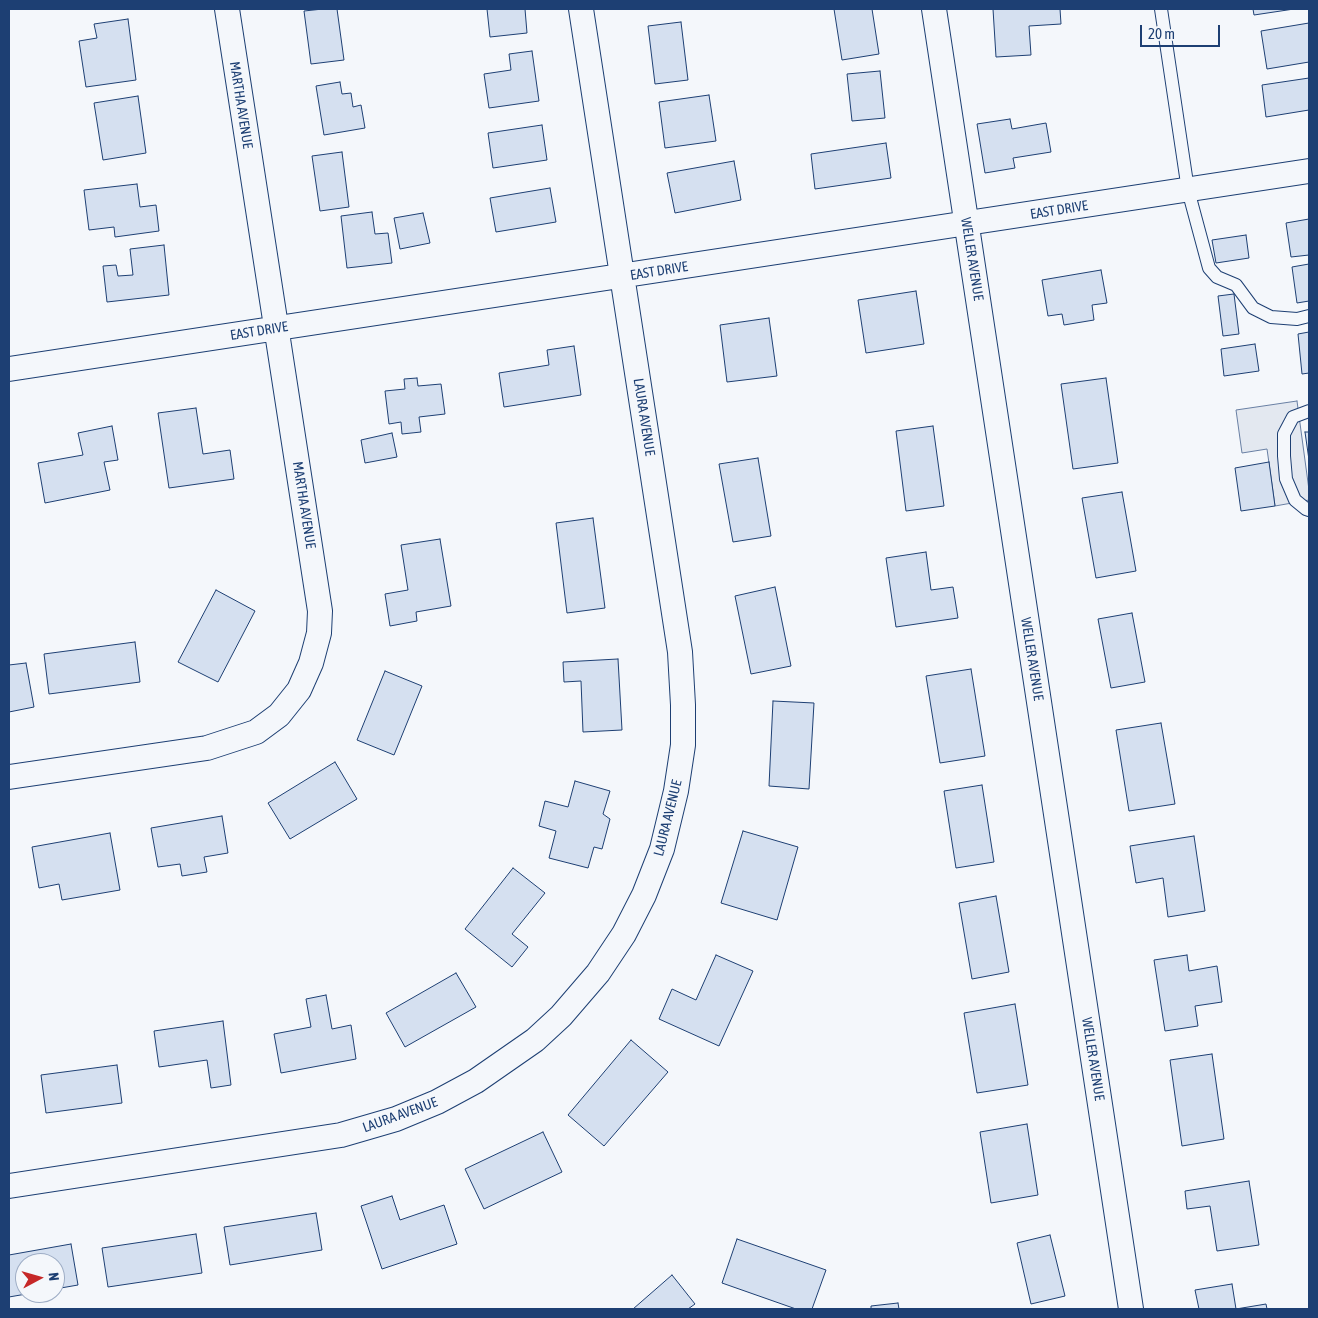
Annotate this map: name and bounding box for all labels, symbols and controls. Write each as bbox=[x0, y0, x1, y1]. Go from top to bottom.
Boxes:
scale bar bbox=[1143, 15, 1223, 47]
text: 20 m bbox=[1148, 25, 1175, 42]
street label: MARTHA AVENUE bbox=[226, 60, 256, 150]
street label: EAST DRIVE bbox=[1029, 197, 1089, 223]
street label: WELLER AVENUE bbox=[957, 216, 987, 302]
street label: EAST DRIVE bbox=[629, 258, 689, 284]
street label: EAST DRIVE bbox=[229, 318, 289, 344]
street label: LAURA AVENUE bbox=[630, 377, 658, 457]
street label: MARTHA AVENUE bbox=[289, 460, 319, 550]
street label: WELLER AVENUE bbox=[1017, 616, 1047, 702]
street label: LAURA AVENUE bbox=[650, 778, 686, 858]
street label: WELLER AVENUE bbox=[1078, 1016, 1108, 1102]
street label: LAURA AVENUE bbox=[360, 1094, 440, 1136]
north arrow bbox=[15, 1253, 65, 1303]
text: N bbox=[46, 1272, 62, 1281]

